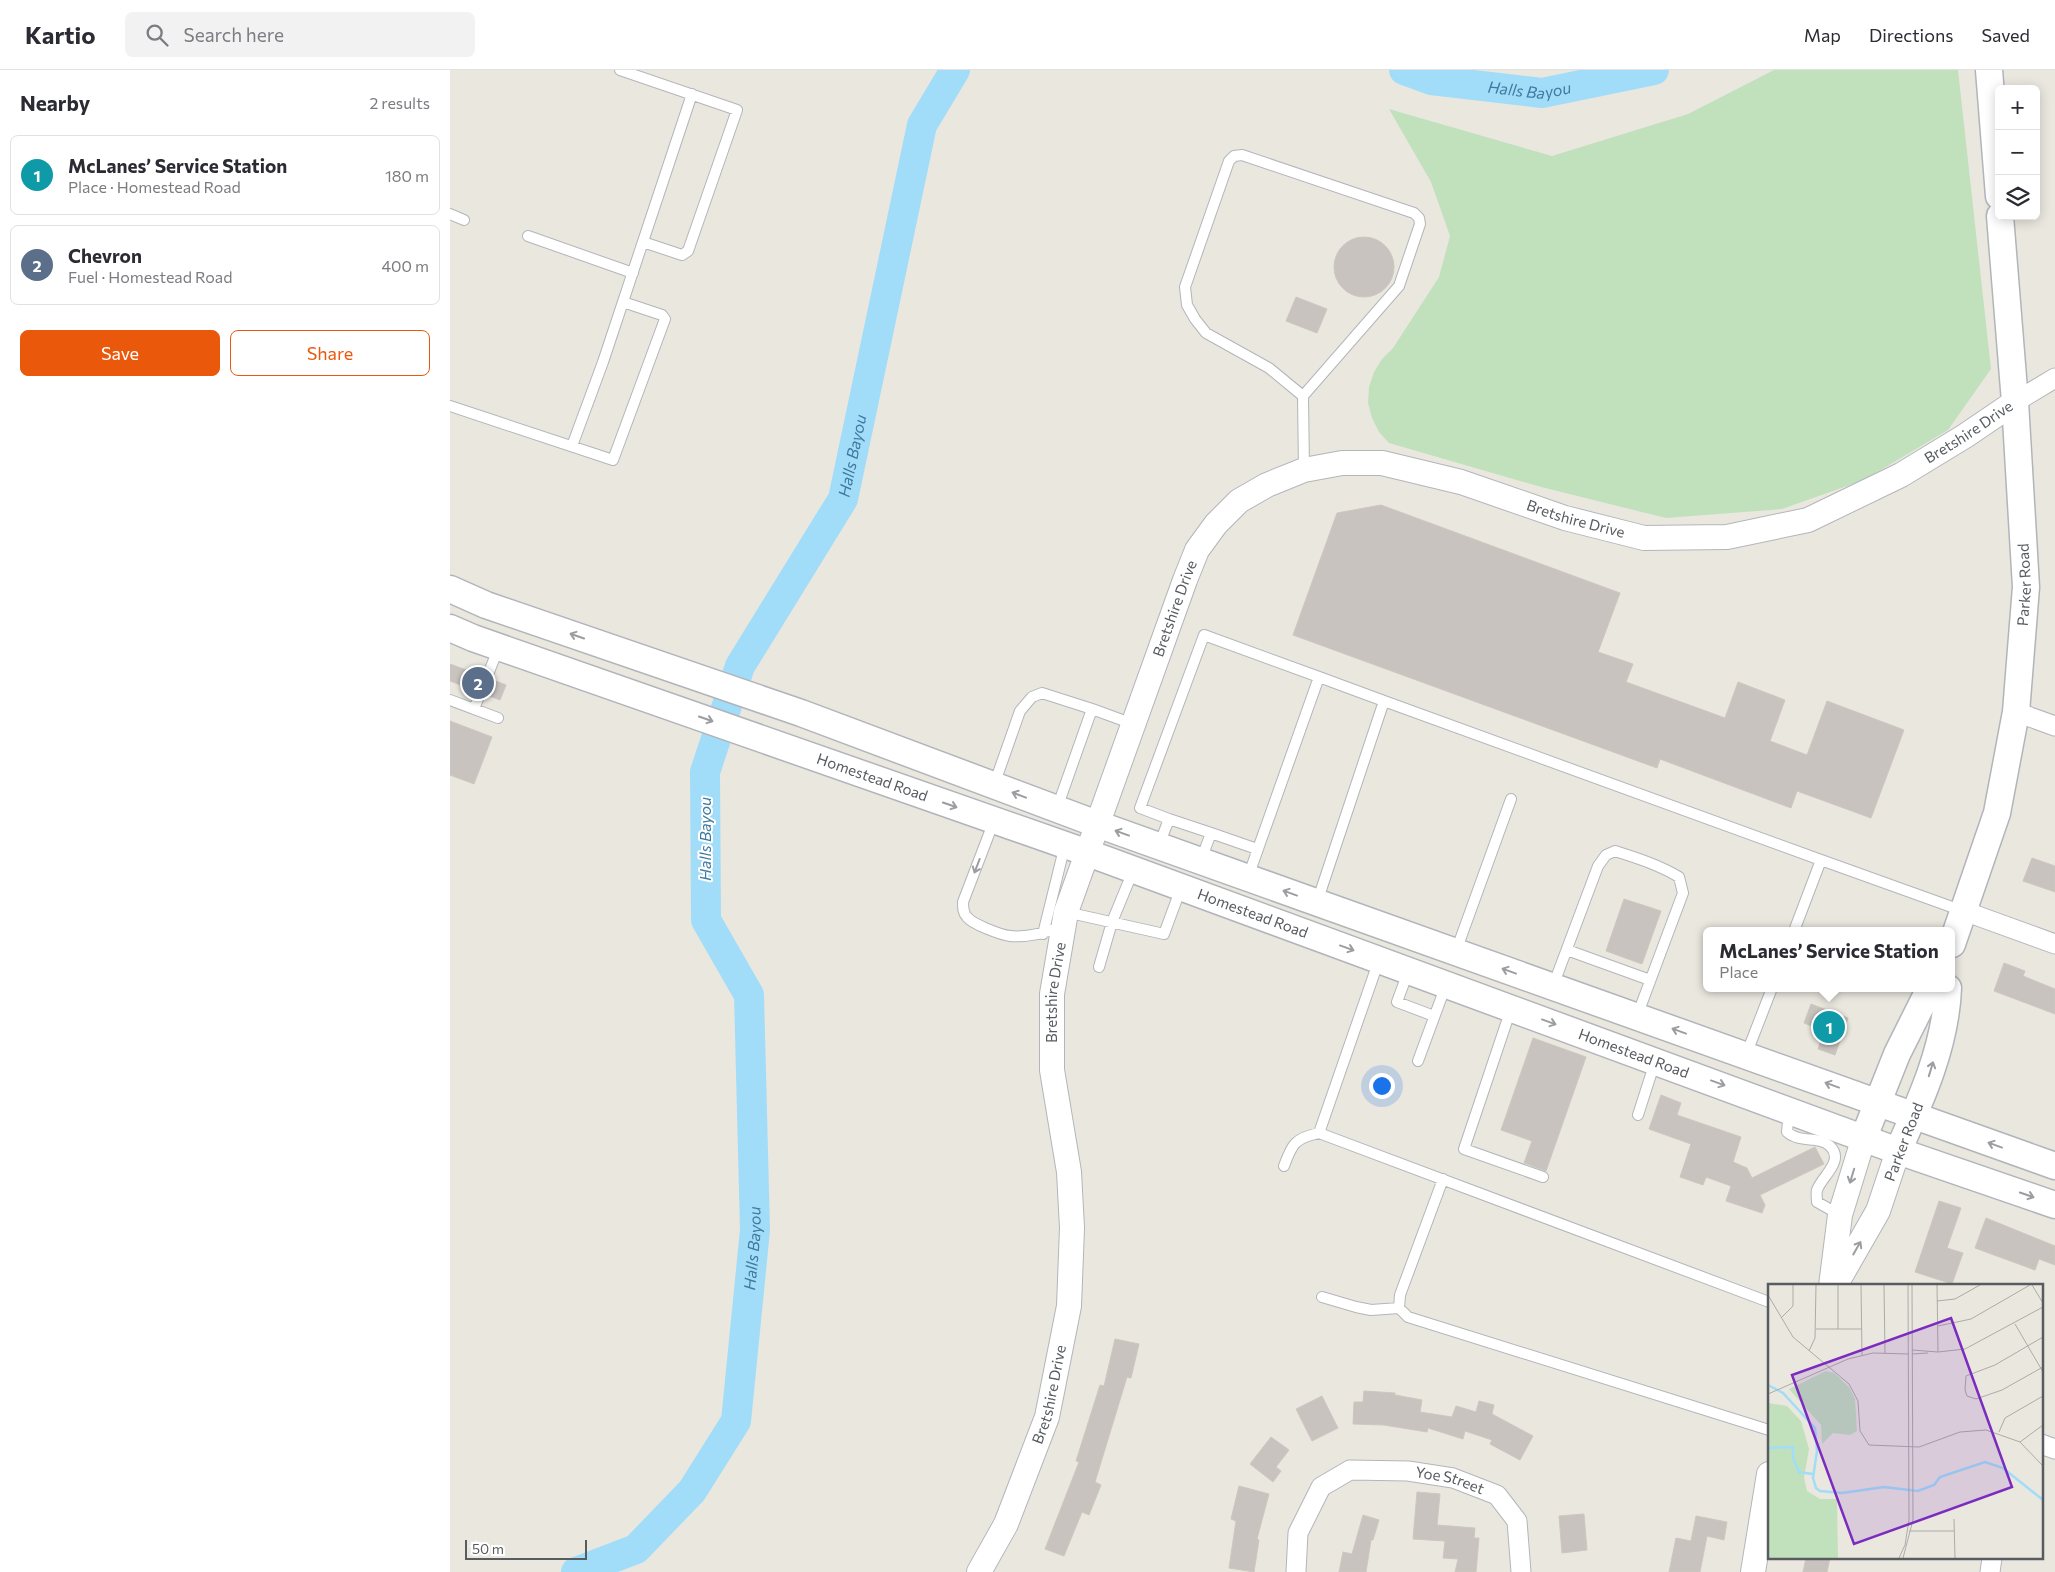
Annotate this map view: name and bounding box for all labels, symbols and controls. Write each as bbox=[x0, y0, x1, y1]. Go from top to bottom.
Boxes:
search box bbox=[125, 12, 475, 57]
text: Kartio bbox=[25, 20, 95, 49]
icon: search bbox=[143, 21, 171, 49]
text: Search here bbox=[183, 23, 284, 46]
text: Map bbox=[1804, 24, 1841, 46]
text: Directions bbox=[1869, 24, 1953, 46]
text: Saved bbox=[1981, 24, 2030, 46]
water label: Halls Bayou bbox=[1487, 77, 1573, 102]
map controls bbox=[1995, 85, 2040, 220]
button: + bbox=[1995, 85, 2040, 130]
text: Nearby bbox=[20, 90, 90, 115]
text: 2 results bbox=[369, 93, 430, 112]
button: − bbox=[1995, 130, 2040, 175]
text: McLanes’ Service Station bbox=[68, 154, 287, 177]
text: 1 bbox=[33, 166, 41, 185]
text: 180 m bbox=[385, 166, 429, 185]
button: layers bbox=[1995, 175, 2040, 220]
text: Place · Homestead Road bbox=[68, 177, 241, 196]
text: Chevron bbox=[68, 244, 142, 267]
text: 2 bbox=[32, 256, 42, 275]
text: 400 m bbox=[381, 256, 429, 275]
text: Fuel · Homestead Road bbox=[68, 267, 232, 286]
button: Save bbox=[20, 330, 220, 376]
button: Share bbox=[230, 330, 430, 376]
street label: Bretshire Drive bbox=[1921, 396, 2016, 467]
water label: Halls Bayou bbox=[834, 413, 870, 499]
street label: Bretshire Drive bbox=[1524, 495, 1627, 541]
street label: Parker Road bbox=[2013, 543, 2034, 627]
street label: Bretshire Drive bbox=[1148, 557, 1200, 659]
one-way arrow bbox=[570, 631, 586, 640]
pin: 2 bbox=[462, 664, 494, 702]
one-way arrow bbox=[698, 715, 714, 725]
street label: Homestead Road bbox=[815, 749, 930, 804]
one-way arrow bbox=[1012, 790, 1027, 799]
water label: Halls Bayou bbox=[695, 797, 714, 881]
one-way arrow bbox=[942, 801, 958, 810]
one-way arrow bbox=[1115, 828, 1130, 837]
one-way arrow bbox=[972, 858, 981, 873]
street label: Homestead Road bbox=[1195, 884, 1311, 941]
one-way arrow bbox=[1283, 888, 1298, 897]
popup bbox=[1703, 927, 1955, 992]
text: McLanes’ Service Station bbox=[1719, 939, 1939, 962]
street label: Bretshire Drive bbox=[1042, 941, 1069, 1043]
one-way arrow bbox=[1339, 944, 1354, 953]
text: Place bbox=[1719, 962, 1758, 981]
one-way arrow bbox=[1502, 966, 1517, 975]
pin: 1 bbox=[1813, 1008, 1845, 1046]
one-way arrow bbox=[1541, 1018, 1556, 1027]
street label: Homestead Road bbox=[1576, 1024, 1692, 1081]
one-way arrow bbox=[1671, 1026, 1687, 1035]
one-way arrow bbox=[1927, 1062, 1937, 1078]
your location bbox=[1369, 1073, 1395, 1099]
one-way arrow bbox=[1710, 1079, 1725, 1088]
one-way arrow bbox=[1825, 1080, 1840, 1089]
street label: Parker Road bbox=[1880, 1100, 1926, 1184]
one-way arrow bbox=[1988, 1140, 2004, 1149]
one-way arrow bbox=[1846, 1168, 1856, 1184]
one-way arrow bbox=[2019, 1191, 2035, 1201]
water label: Halls Bayou bbox=[739, 1206, 764, 1291]
one-way arrow bbox=[1852, 1242, 1862, 1256]
inset map bbox=[1768, 1284, 2042, 1560]
street label: Bretshire Drive bbox=[1027, 1343, 1069, 1446]
street label: Yoe Street bbox=[1414, 1462, 1487, 1497]
scale bar bbox=[465, 1537, 588, 1560]
text: 50 m bbox=[472, 1540, 504, 1557]

